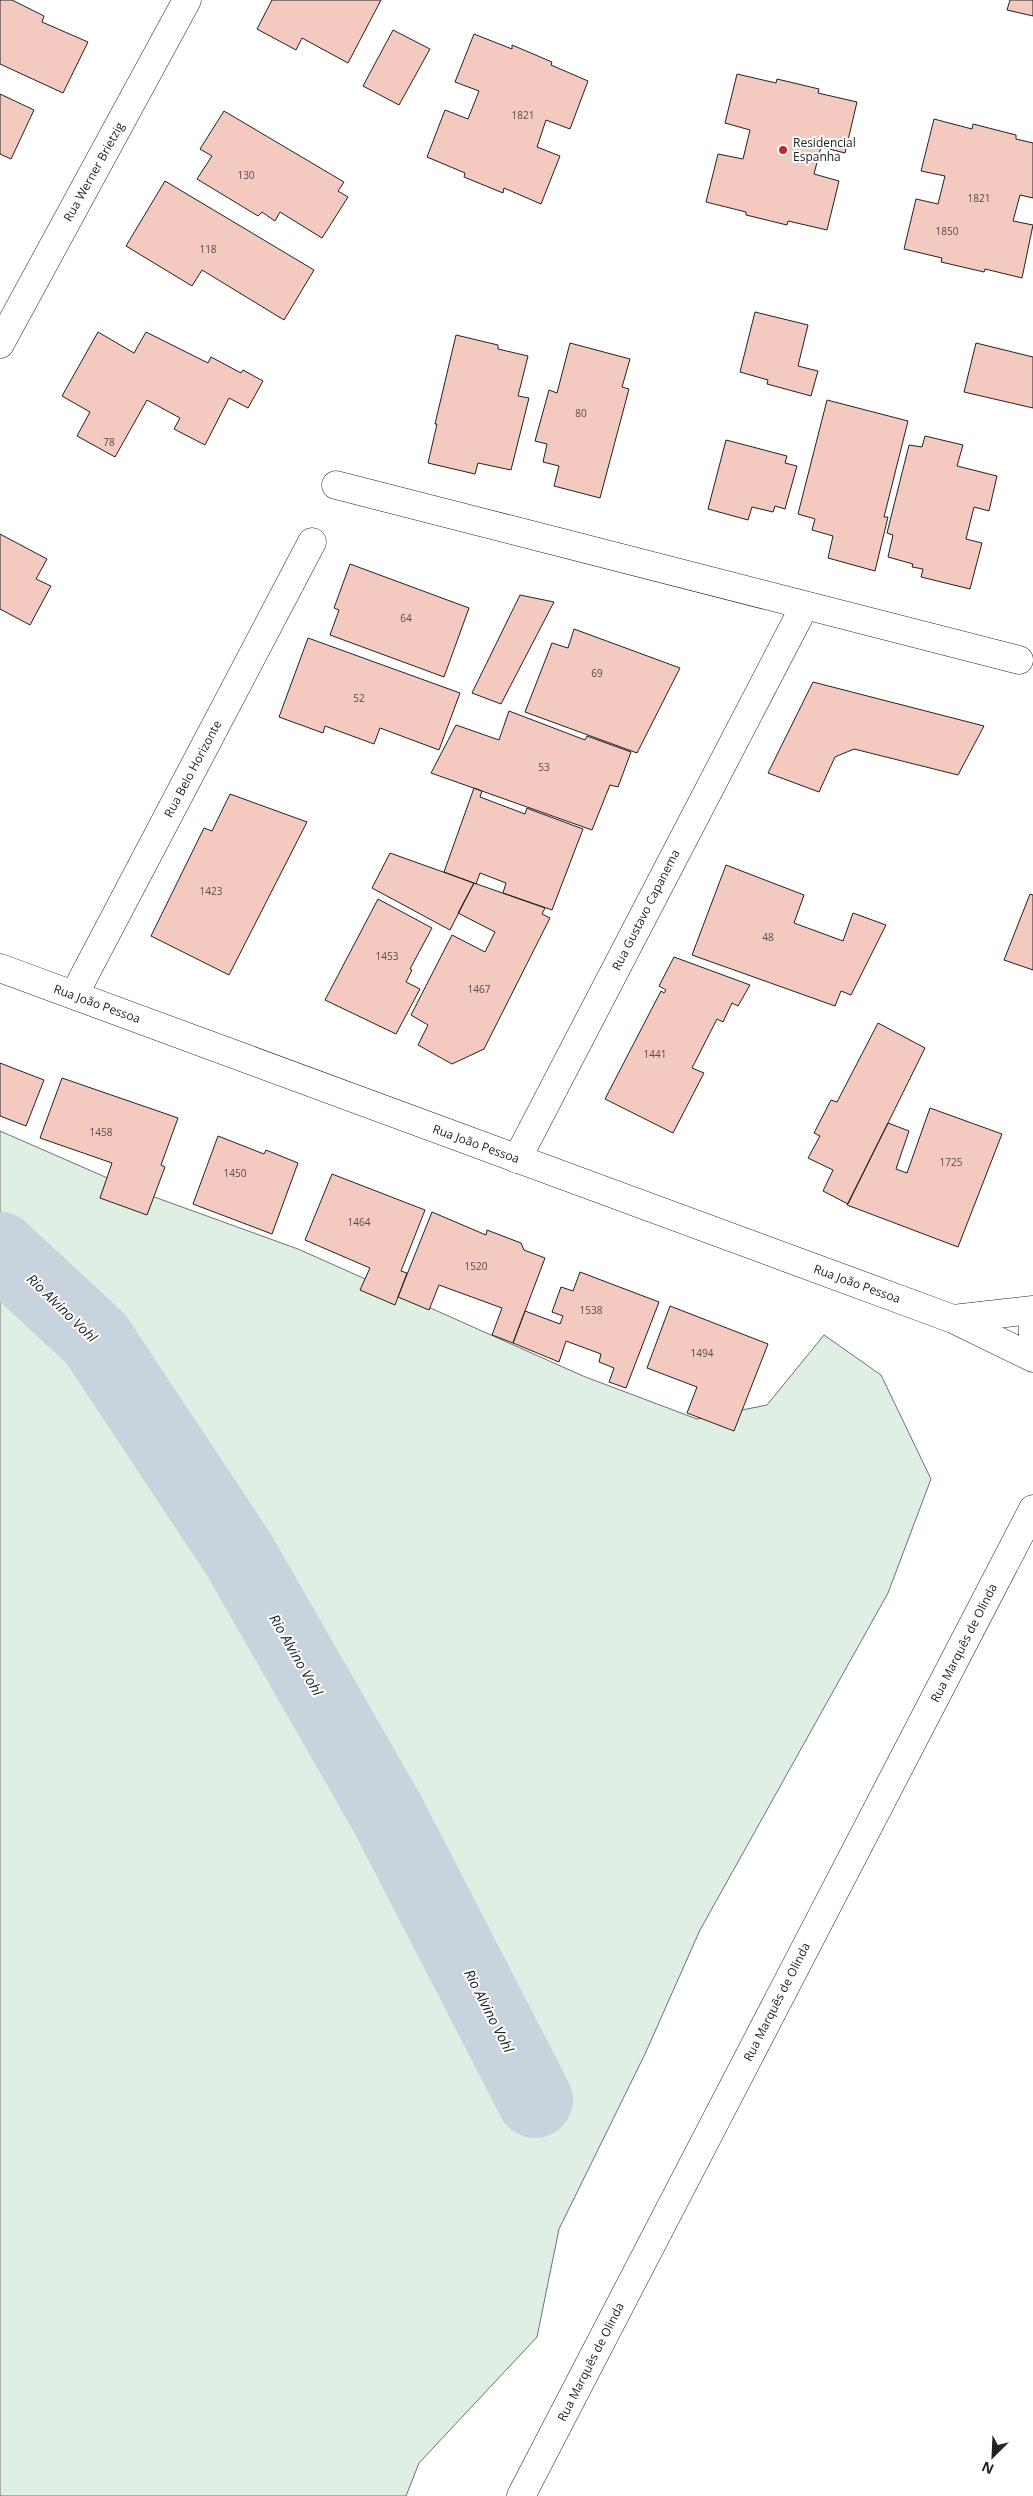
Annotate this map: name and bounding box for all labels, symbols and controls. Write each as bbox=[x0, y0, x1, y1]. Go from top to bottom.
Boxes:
house number: 1821 bbox=[512, 108, 534, 122]
street label: Rua Werner Brietzig bbox=[59, 119, 128, 225]
place label: Residencial Espanha bbox=[793, 134, 856, 165]
marker: Residencial Espanha bbox=[777, 144, 789, 156]
house number: 130 bbox=[237, 168, 255, 182]
house number: 1821 bbox=[968, 191, 990, 205]
house number: 1850 bbox=[936, 224, 959, 238]
house number: 118 bbox=[199, 242, 217, 256]
house number: 80 bbox=[575, 406, 587, 420]
house number: 78 bbox=[103, 435, 115, 449]
house number: 64 bbox=[400, 611, 412, 625]
house number: 69 bbox=[591, 666, 603, 680]
house number: 52 bbox=[353, 691, 365, 705]
street label: Rua Belo Horizonte bbox=[160, 717, 225, 820]
house number: 53 bbox=[538, 760, 550, 774]
street label: Rua Gustavo Capanema bbox=[608, 846, 683, 973]
house number: 1423 bbox=[200, 884, 223, 898]
house number: 48 bbox=[762, 930, 774, 944]
house number: 1453 bbox=[376, 949, 399, 963]
street label: Rua João Pessoa bbox=[51, 980, 143, 1027]
house number: 1467 bbox=[468, 982, 491, 996]
house number: 1441 bbox=[644, 1047, 666, 1061]
street label: Rua João Pessoa bbox=[430, 1120, 522, 1167]
house number: 1458 bbox=[90, 1125, 113, 1139]
house number: 1725 bbox=[940, 1155, 963, 1169]
house number: 1450 bbox=[224, 1166, 247, 1180]
house number: 1464 bbox=[348, 1215, 371, 1229]
house number: 1520 bbox=[465, 1259, 488, 1273]
street label: Rua João Pessoa bbox=[811, 1260, 903, 1307]
water label: Rio Alvino Vohl bbox=[23, 1269, 102, 1346]
house number: 1538 bbox=[580, 1303, 603, 1317]
house number: 1494 bbox=[691, 1346, 714, 1360]
street label: Rua Marquês de Olinda bbox=[926, 1580, 1001, 1705]
water label: Rio Alvino Vohl bbox=[265, 1611, 328, 1699]
street label: Rua Marquês de Olinda bbox=[739, 1939, 814, 2064]
water label: Rio Alvino Vohl bbox=[460, 1966, 519, 2056]
street label: Rua Marquês de Olinda bbox=[553, 2299, 628, 2424]
north arrow bbox=[968, 2431, 1018, 2481]
text: N bbox=[978, 2457, 997, 2479]

